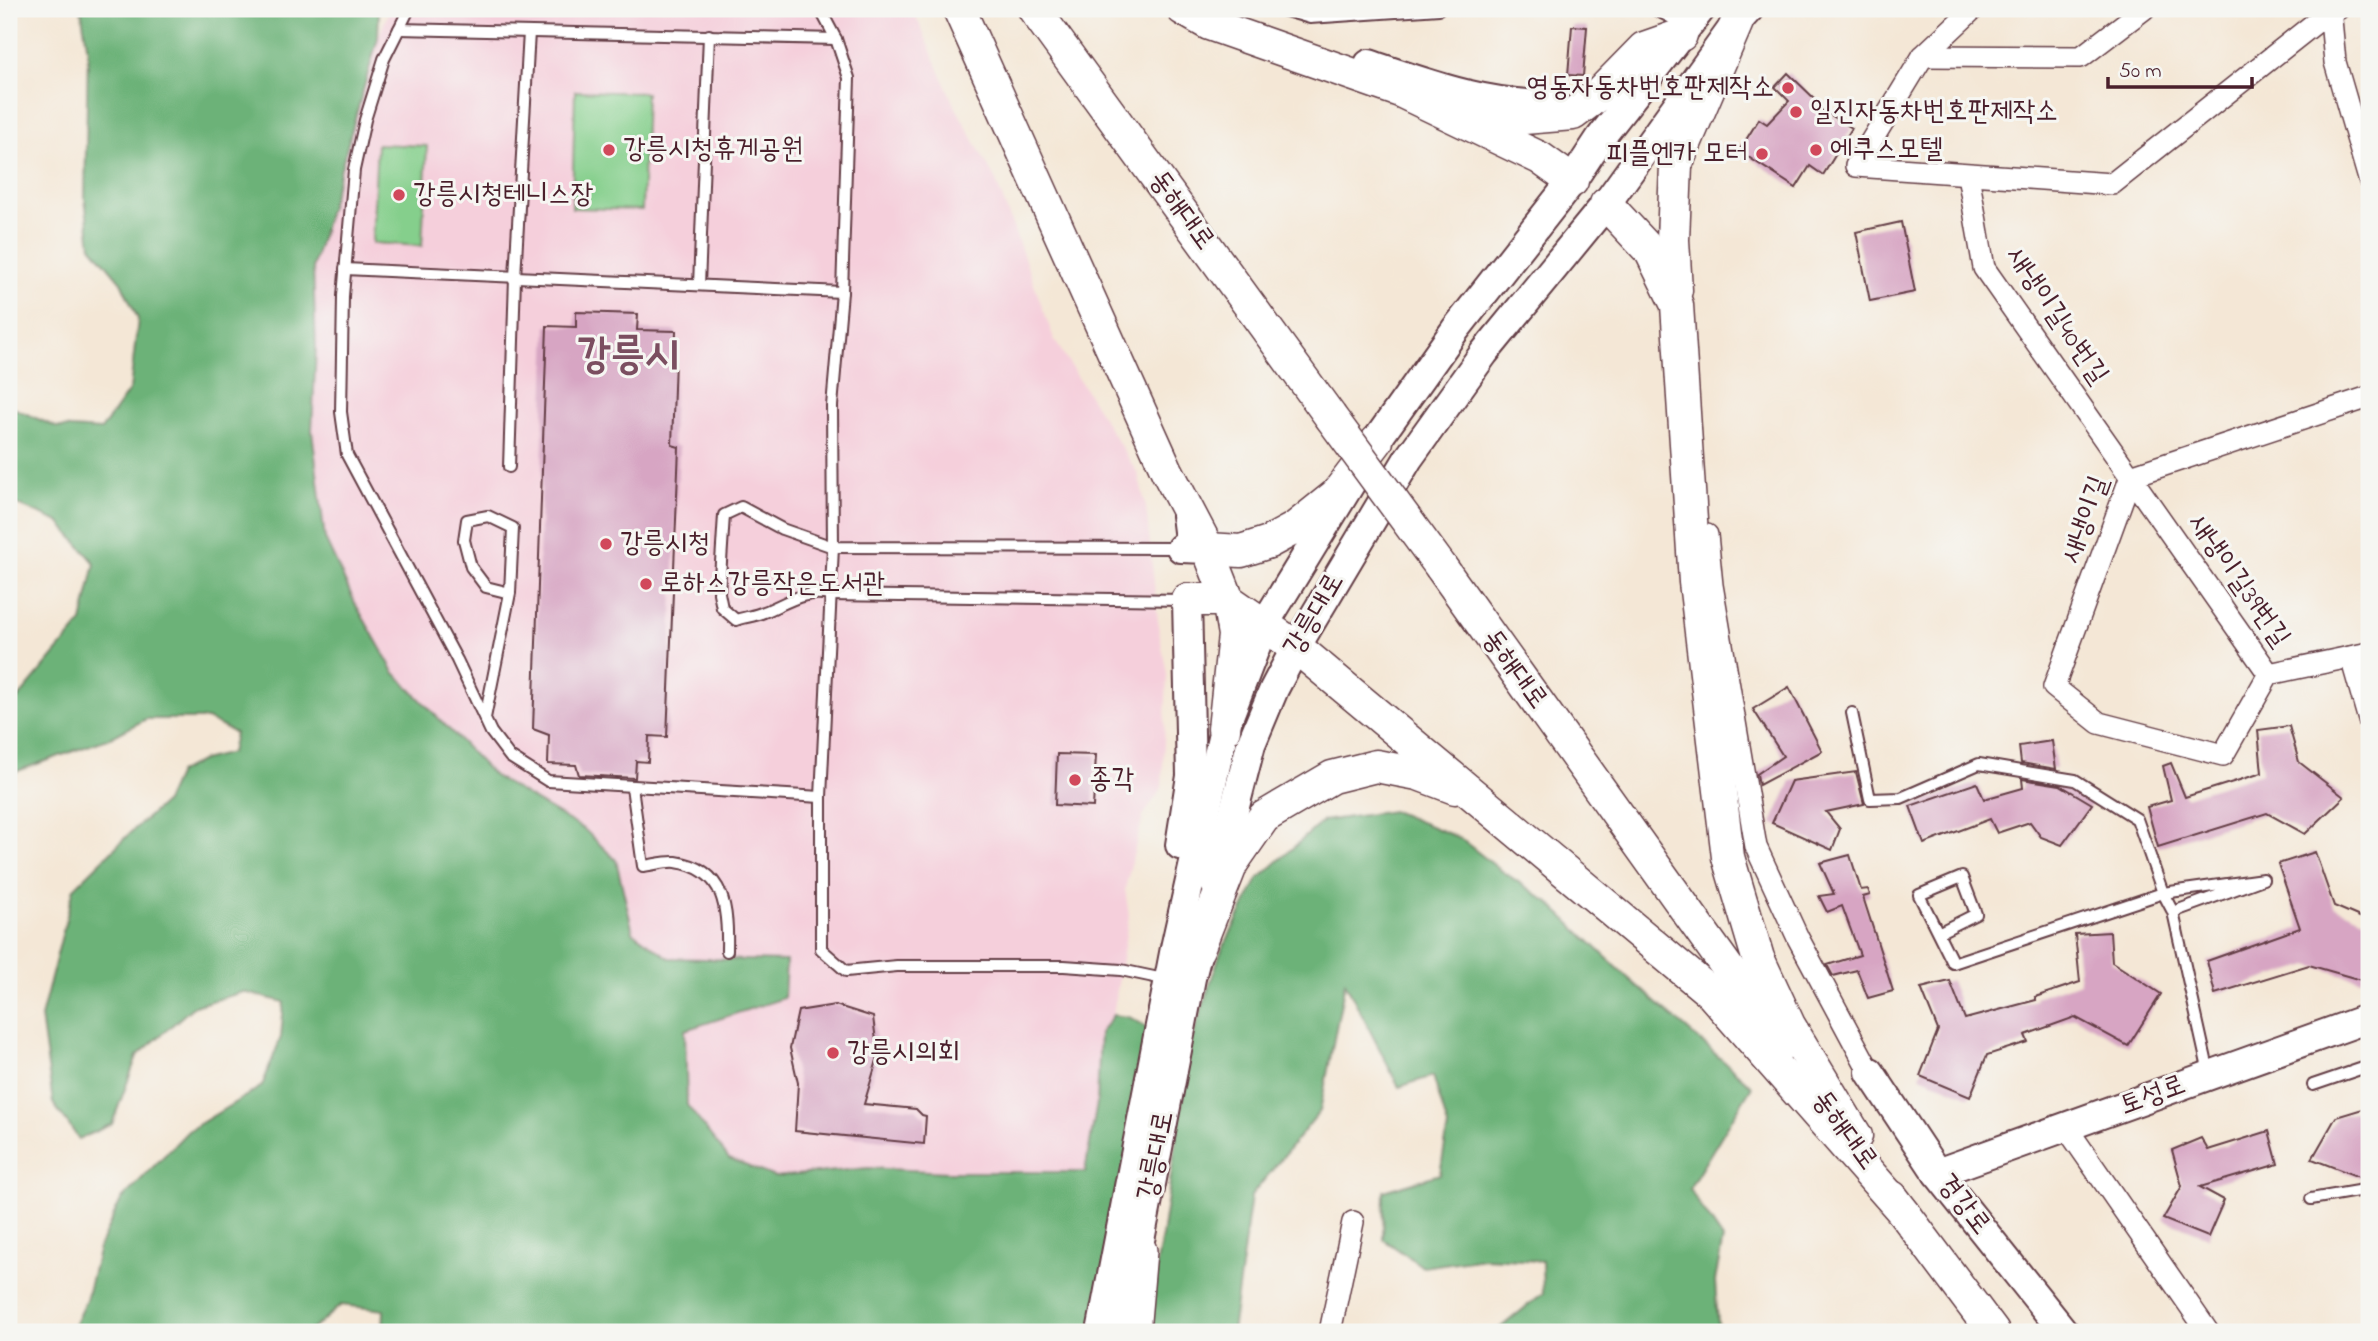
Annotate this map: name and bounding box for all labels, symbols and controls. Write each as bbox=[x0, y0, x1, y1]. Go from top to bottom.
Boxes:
scale bar bbox=[2108, 46, 2252, 90]
text: 50 m bbox=[2119, 57, 2162, 87]
place label: 영동자동차번호판제작소 bbox=[1526, 68, 1774, 109]
marker: 영동자동차번호판제작소 bbox=[1780, 80, 1796, 96]
place label: 일진자동차번호판제작소 bbox=[1810, 92, 2058, 133]
marker: 일진자동차번호판제작소 bbox=[1788, 104, 1804, 120]
place label: 강릉시청휴게공원 bbox=[623, 130, 803, 171]
place label: 에쿠스모텔 bbox=[1830, 130, 1943, 171]
place label: 피플엔카 모터 bbox=[1606, 134, 1748, 175]
marker: 강릉시청휴게공원 bbox=[601, 142, 617, 158]
marker: 에쿠스모텔 bbox=[1808, 142, 1824, 158]
marker: 피플엔카 모터 bbox=[1754, 146, 1770, 162]
street label: 동해대로 bbox=[1138, 162, 1224, 260]
place label: 강릉시청테니스장 bbox=[413, 175, 594, 216]
marker: 강릉시청테니스장 bbox=[391, 187, 407, 203]
street label: 새냉이길40번길 bbox=[1995, 239, 2117, 393]
district label: 강릉시 bbox=[577, 326, 679, 387]
street label: 새냉이길 bbox=[2051, 471, 2121, 569]
street label: 새냉이길39번길 bbox=[2177, 506, 2299, 656]
place label: 강릉시청 bbox=[620, 524, 710, 565]
marker: 강릉시청 bbox=[598, 536, 614, 552]
place label: 로하스강릉작은도서관 bbox=[660, 564, 885, 605]
street label: 강릉대로 bbox=[1275, 566, 1355, 664]
marker: 로하스강릉작은도서관 bbox=[638, 576, 654, 592]
street label: 동해대로 bbox=[1471, 621, 1557, 719]
place label: 종각 bbox=[1089, 760, 1135, 801]
marker: 종각 bbox=[1067, 772, 1083, 788]
place label: 강릉시의회 bbox=[847, 1033, 960, 1074]
marker: 강릉시의회 bbox=[825, 1045, 841, 1061]
street label: 토성로 bbox=[2114, 1065, 2192, 1127]
street label: 동해대로 bbox=[1801, 1082, 1887, 1180]
street label: 강릉대로 bbox=[1128, 1108, 1186, 1204]
street label: 경강로 bbox=[1926, 1166, 2000, 1244]

